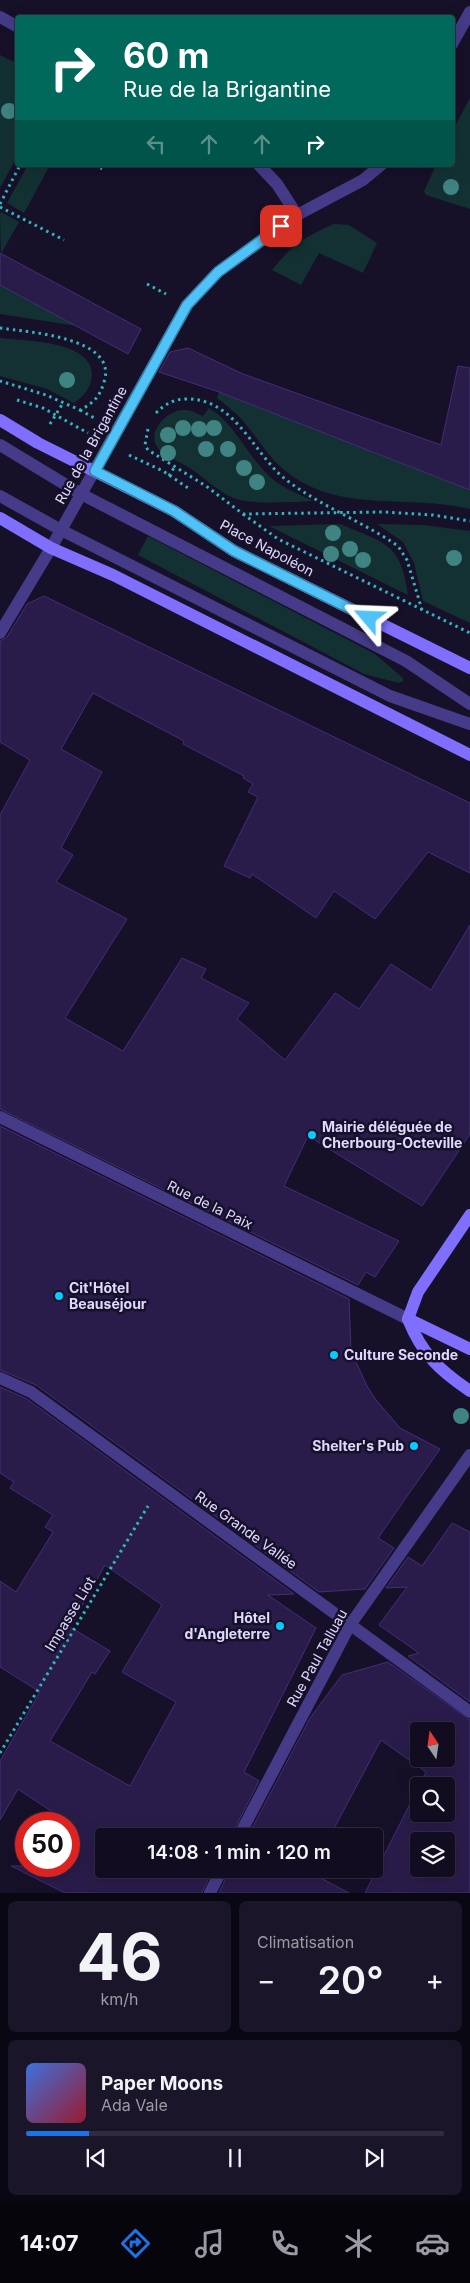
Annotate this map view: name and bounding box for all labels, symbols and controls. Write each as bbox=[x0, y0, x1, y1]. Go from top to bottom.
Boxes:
text: 60 m bbox=[123, 34, 210, 76]
icon: right bbox=[40, 35, 105, 100]
text: Rue de la Brigantine bbox=[123, 76, 331, 102]
icon: left bbox=[142, 130, 170, 158]
icon: ahead bbox=[195, 130, 223, 158]
icon: ahead bbox=[248, 130, 276, 158]
icon: right bbox=[301, 130, 329, 158]
pin bbox=[260, 205, 302, 247]
icon: arrive bbox=[267, 212, 295, 240]
street label: Rue de la Brigantine bbox=[51, 383, 130, 507]
street label: Place Napoléon bbox=[217, 516, 317, 579]
position arrow bbox=[342, 591, 394, 643]
place label: Mairie déléguée de Cherbourg-Octeville bbox=[322, 1118, 462, 1151]
marker: Mairie déléguée de Cherbourg-Octeville bbox=[306, 1129, 318, 1141]
street label: Rue de la Paix bbox=[165, 1177, 256, 1233]
place label: Cit'Hôtel Beauséjour bbox=[69, 1279, 147, 1312]
marker: Cit'Hôtel Beauséjour bbox=[53, 1290, 65, 1302]
place label: Culture Seconde bbox=[344, 1346, 458, 1363]
marker: Culture Seconde bbox=[328, 1349, 340, 1361]
place label: Shelter's Pub bbox=[312, 1437, 404, 1454]
marker: Shelter's Pub bbox=[408, 1440, 420, 1452]
street label: Rue Grande Vallée bbox=[192, 1487, 301, 1572]
street label: Impasse Liot bbox=[41, 1573, 99, 1654]
street label: Rue Paul Talluau bbox=[283, 1606, 350, 1709]
place label: Hôtel d'Angleterre bbox=[185, 1609, 270, 1642]
marker: Hôtel d'Angleterre bbox=[274, 1620, 286, 1632]
north arrow bbox=[410, 1722, 455, 1768]
map controls bbox=[410, 1722, 455, 1877]
button: search bbox=[410, 1777, 455, 1822]
speed limit sign: 50 bbox=[15, 1812, 80, 1877]
button: layers bbox=[410, 1832, 455, 1877]
text: 14:08 · 1 min · 120 m bbox=[147, 1841, 331, 1864]
text: 46 bbox=[76, 1917, 163, 1996]
text: Climatisation bbox=[257, 1932, 354, 1952]
text: 20° bbox=[317, 1957, 384, 2003]
text: − bbox=[257, 1963, 276, 1997]
text: + bbox=[425, 1963, 444, 1997]
text: km/h bbox=[100, 1989, 139, 2009]
text: Paper Moons bbox=[101, 2072, 223, 2095]
text: Ada Vale bbox=[101, 2095, 168, 2115]
icon: previous bbox=[82, 2144, 110, 2172]
icon: pause bbox=[221, 2144, 249, 2172]
icon: next bbox=[360, 2144, 388, 2172]
icon: directions bbox=[118, 2226, 153, 2261]
icon: music bbox=[192, 2226, 227, 2261]
icon: phone bbox=[267, 2226, 302, 2261]
icon: climate bbox=[341, 2226, 376, 2261]
icon: car bbox=[415, 2226, 450, 2261]
text: 14:07 bbox=[20, 2230, 79, 2256]

